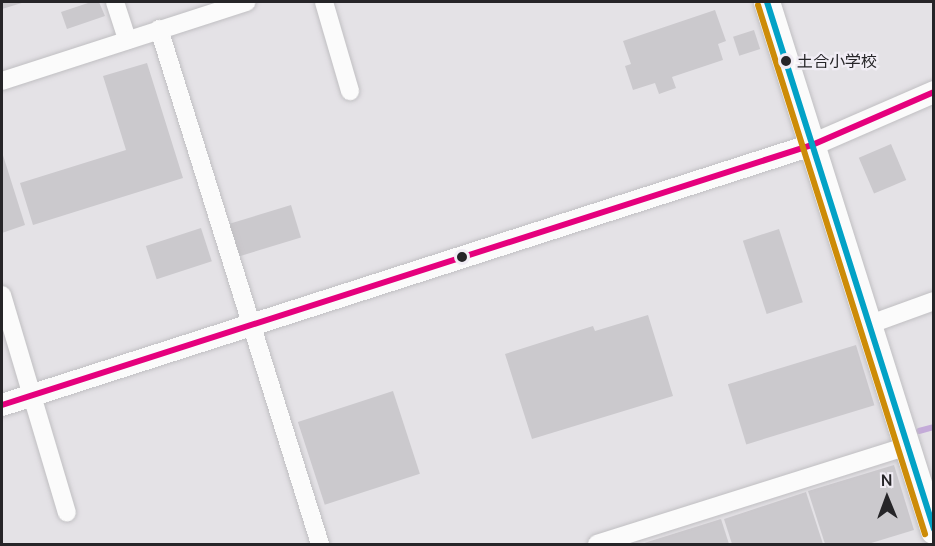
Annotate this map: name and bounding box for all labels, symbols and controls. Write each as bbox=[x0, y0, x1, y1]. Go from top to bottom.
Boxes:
place label: 土合小学校 bbox=[797, 51, 877, 71]
marker: 土合小学校 bbox=[780, 55, 792, 67]
unlabelled marker bbox=[456, 251, 468, 263]
north arrow bbox=[857, 468, 917, 528]
text: N bbox=[881, 469, 893, 491]

